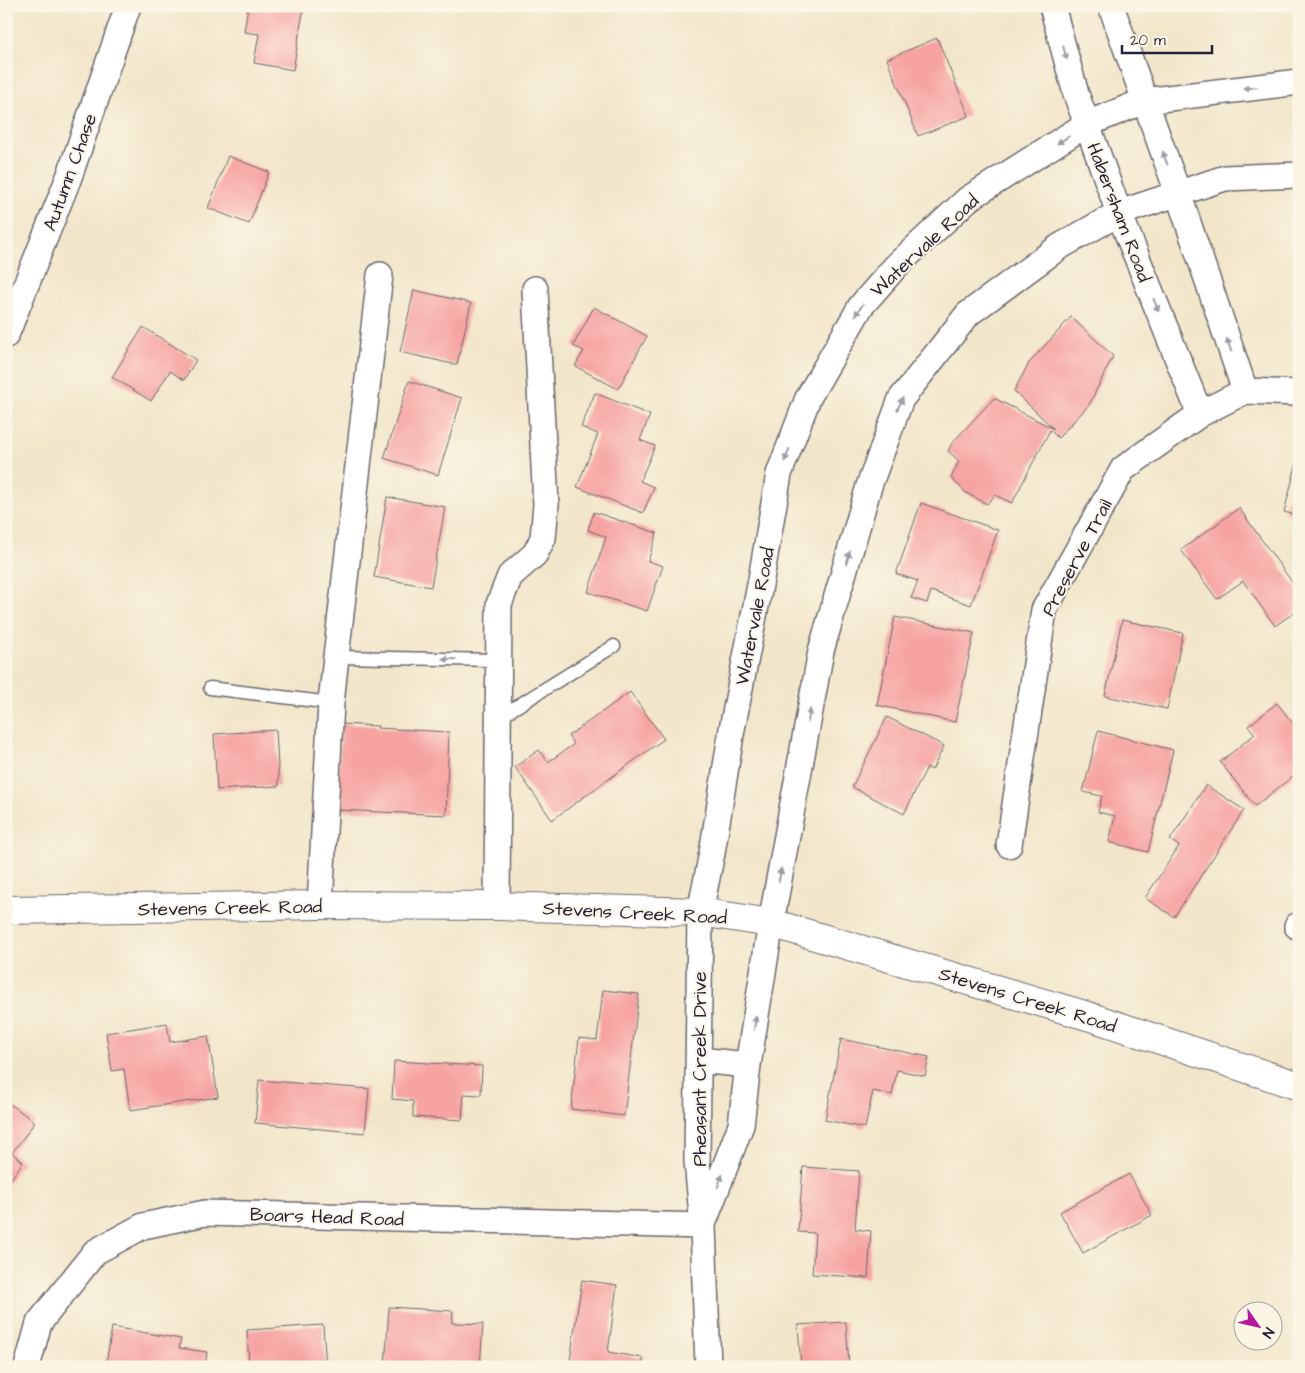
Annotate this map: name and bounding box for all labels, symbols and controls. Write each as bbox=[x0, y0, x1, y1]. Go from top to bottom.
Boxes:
scale bar bbox=[1122, 22, 1212, 54]
text: 20 m bbox=[1130, 30, 1166, 51]
one-way arrow bbox=[1061, 46, 1069, 61]
one-way arrow bbox=[1242, 84, 1258, 92]
street label: Autumn Chase bbox=[37, 110, 104, 235]
one-way arrow bbox=[1056, 135, 1069, 144]
street label: Habersham Road bbox=[1080, 139, 1158, 286]
one-way arrow bbox=[1161, 150, 1169, 165]
street label: Watervale Road bbox=[865, 188, 986, 304]
one-way arrow bbox=[1152, 298, 1160, 313]
one-way arrow bbox=[854, 303, 864, 316]
one-way arrow bbox=[1225, 337, 1233, 352]
one-way arrow bbox=[896, 397, 904, 411]
one-way arrow bbox=[782, 448, 790, 462]
street label: Preserve Trail bbox=[1035, 495, 1119, 621]
street label: Watervale Road bbox=[729, 545, 782, 688]
one-way arrow bbox=[845, 550, 853, 565]
one-way arrow bbox=[441, 655, 457, 663]
one-way arrow bbox=[806, 707, 814, 723]
one-way arrow bbox=[776, 867, 784, 883]
street label: Stevens Creek Road bbox=[138, 893, 323, 924]
street label: Stevens Creek Road bbox=[542, 895, 728, 932]
street label: Stevens Creek Road bbox=[935, 961, 1120, 1040]
street label: Pheasant Creek Drive bbox=[687, 971, 714, 1167]
one-way arrow bbox=[752, 1015, 760, 1031]
one-way arrow bbox=[717, 1173, 724, 1188]
street label: Boars Head Road bbox=[250, 1201, 405, 1234]
north arrow bbox=[1232, 1300, 1282, 1350]
text: N bbox=[1257, 1323, 1279, 1342]

